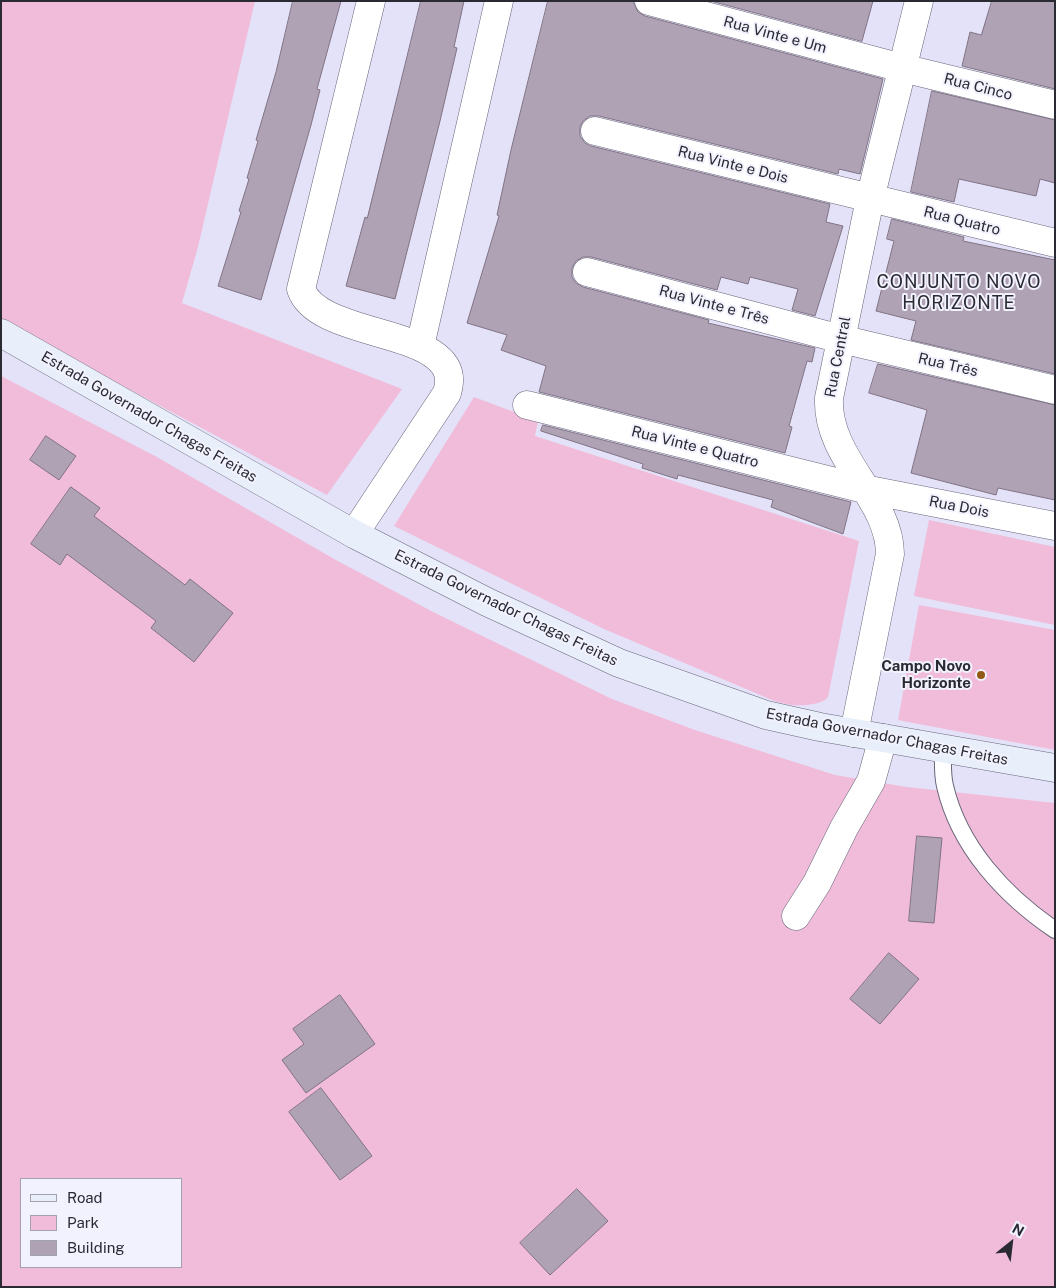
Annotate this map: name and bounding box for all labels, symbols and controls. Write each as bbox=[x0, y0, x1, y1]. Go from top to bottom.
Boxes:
street label: Rua Vinte e Um bbox=[721, 13, 829, 57]
street label: Rua Cinco bbox=[942, 70, 1014, 104]
street label: Rua Vinte e Dois bbox=[676, 143, 790, 187]
street label: Rua Quatro bbox=[922, 203, 1002, 239]
district label: CONJUNTO NOVO HORIZONTE bbox=[875, 271, 1043, 314]
street label: Rua Vinte e Três bbox=[657, 282, 771, 328]
street label: Rua Central bbox=[821, 315, 855, 399]
street label: Estrada Governador Chagas Freitas bbox=[38, 348, 260, 486]
street label: Rua Três bbox=[916, 349, 980, 381]
street label: Rua Vinte e Quatro bbox=[629, 422, 761, 472]
street label: Rua Dois bbox=[927, 492, 991, 522]
street label: Estrada Governador Chagas Freitas bbox=[391, 546, 621, 670]
place label: Campo Novo Horizonte bbox=[881, 657, 971, 692]
marker: Campo Novo Horizonte bbox=[975, 669, 987, 681]
street label: Estrada Governador Chagas Freitas bbox=[764, 705, 1010, 769]
legend bbox=[20, 1178, 182, 1268]
text: Road bbox=[67, 1189, 103, 1206]
text: Park bbox=[67, 1214, 99, 1231]
north arrow bbox=[986, 1218, 1036, 1268]
text: N bbox=[1010, 1220, 1027, 1240]
text: Building bbox=[67, 1239, 125, 1256]

